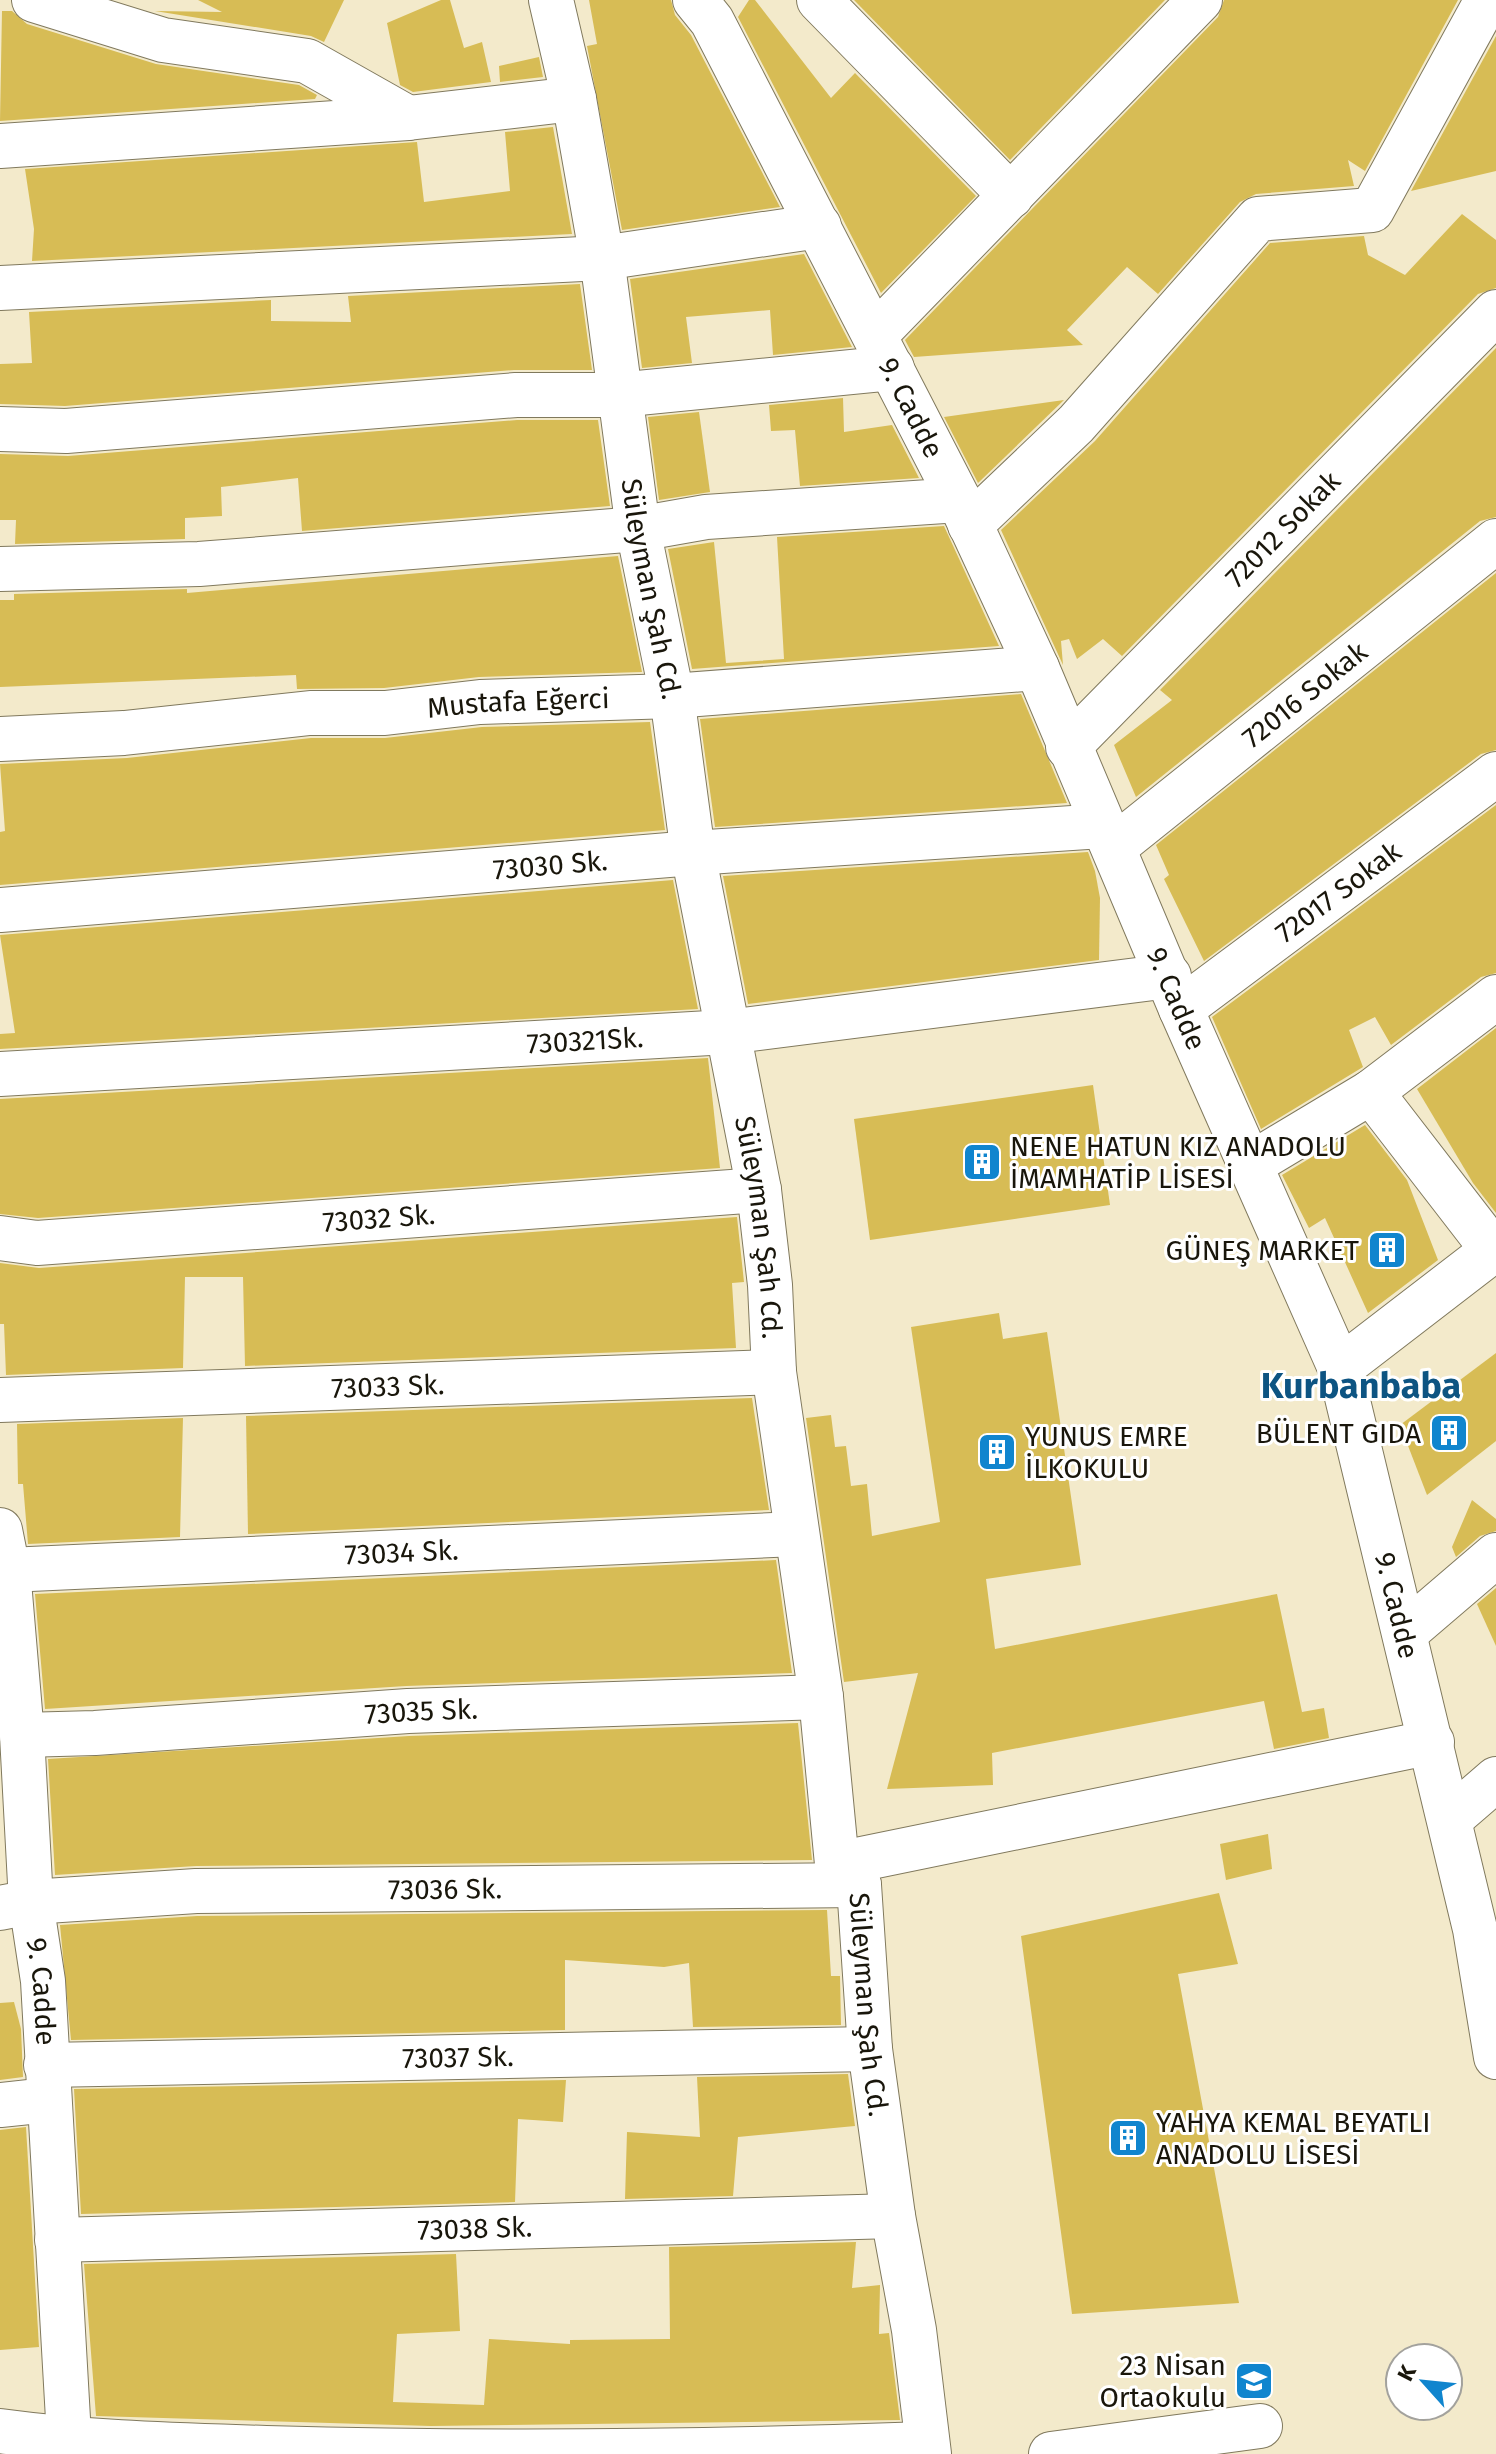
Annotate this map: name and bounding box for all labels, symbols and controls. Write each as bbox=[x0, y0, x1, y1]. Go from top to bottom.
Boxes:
street label: 9. Cadde bbox=[871, 352, 950, 464]
street label: 72012 Sokak bbox=[1219, 464, 1348, 594]
street label: Süleyman Şah Cd. bbox=[614, 477, 688, 702]
street label: 72016 Sokak bbox=[1236, 635, 1374, 755]
street label: Mustafa Eğerci bbox=[425, 682, 610, 725]
street label: 72017 Sokak bbox=[1269, 834, 1408, 950]
street label: 73030 Sk. bbox=[492, 844, 609, 886]
street label: 9. Cadde bbox=[1140, 942, 1213, 1055]
street label: 730321Sk. bbox=[526, 1021, 644, 1061]
street label: Süleyman Şah Cd. bbox=[728, 1113, 788, 1340]
place label: NENE HATUN KIZ ANADOLU İMAMHATİP LİSESİ bbox=[1010, 1130, 1346, 1195]
building icon: NENE HATUN KIZ ANADOLU İMAMHATİP LİSESİ bbox=[961, 1141, 1003, 1183]
street label: 73032 Sk. bbox=[321, 1198, 436, 1239]
building icon: GÜNEŞ MARKET bbox=[1366, 1229, 1408, 1271]
place label: GÜNEŞ MARKET bbox=[1166, 1234, 1360, 1267]
district label: Kurbanbaba bbox=[1261, 1364, 1461, 1408]
street label: 73033 Sk. bbox=[331, 1368, 445, 1405]
building icon: BÜLENT GIDA bbox=[1428, 1412, 1470, 1454]
place label: BÜLENT GIDA bbox=[1256, 1417, 1421, 1450]
place label: YUNUS EMRE İLKOKULU bbox=[1025, 1420, 1188, 1485]
building icon: YUNUS EMRE İLKOKULU bbox=[976, 1431, 1018, 1473]
street label: 73034 Sk. bbox=[344, 1533, 459, 1572]
street label: 9. Cadde bbox=[1368, 1549, 1425, 1662]
street label: 73035 Sk. bbox=[363, 1693, 478, 1731]
street label: 73036 Sk. bbox=[388, 1872, 502, 1906]
street label: Süleyman Şah Cd. bbox=[843, 1892, 895, 2119]
street label: 9. Cadde bbox=[20, 1935, 63, 2046]
street label: 73037 Sk. bbox=[402, 2040, 514, 2075]
place label: YAHYA KEMAL BEYATLI ANADOLU LİSESİ bbox=[1156, 2106, 1431, 2171]
building icon: YAHYA KEMAL BEYATLI ANADOLU LİSESİ bbox=[1107, 2117, 1149, 2159]
street label: 73038 Sk. bbox=[417, 2210, 533, 2247]
north arrow bbox=[1384, 2342, 1464, 2422]
place label: 23 Nisan Ortaokulu bbox=[1099, 2349, 1226, 2414]
school or university icon: 23 Nisan Ortaokulu bbox=[1233, 2360, 1275, 2402]
text: K bbox=[1391, 2360, 1422, 2385]

